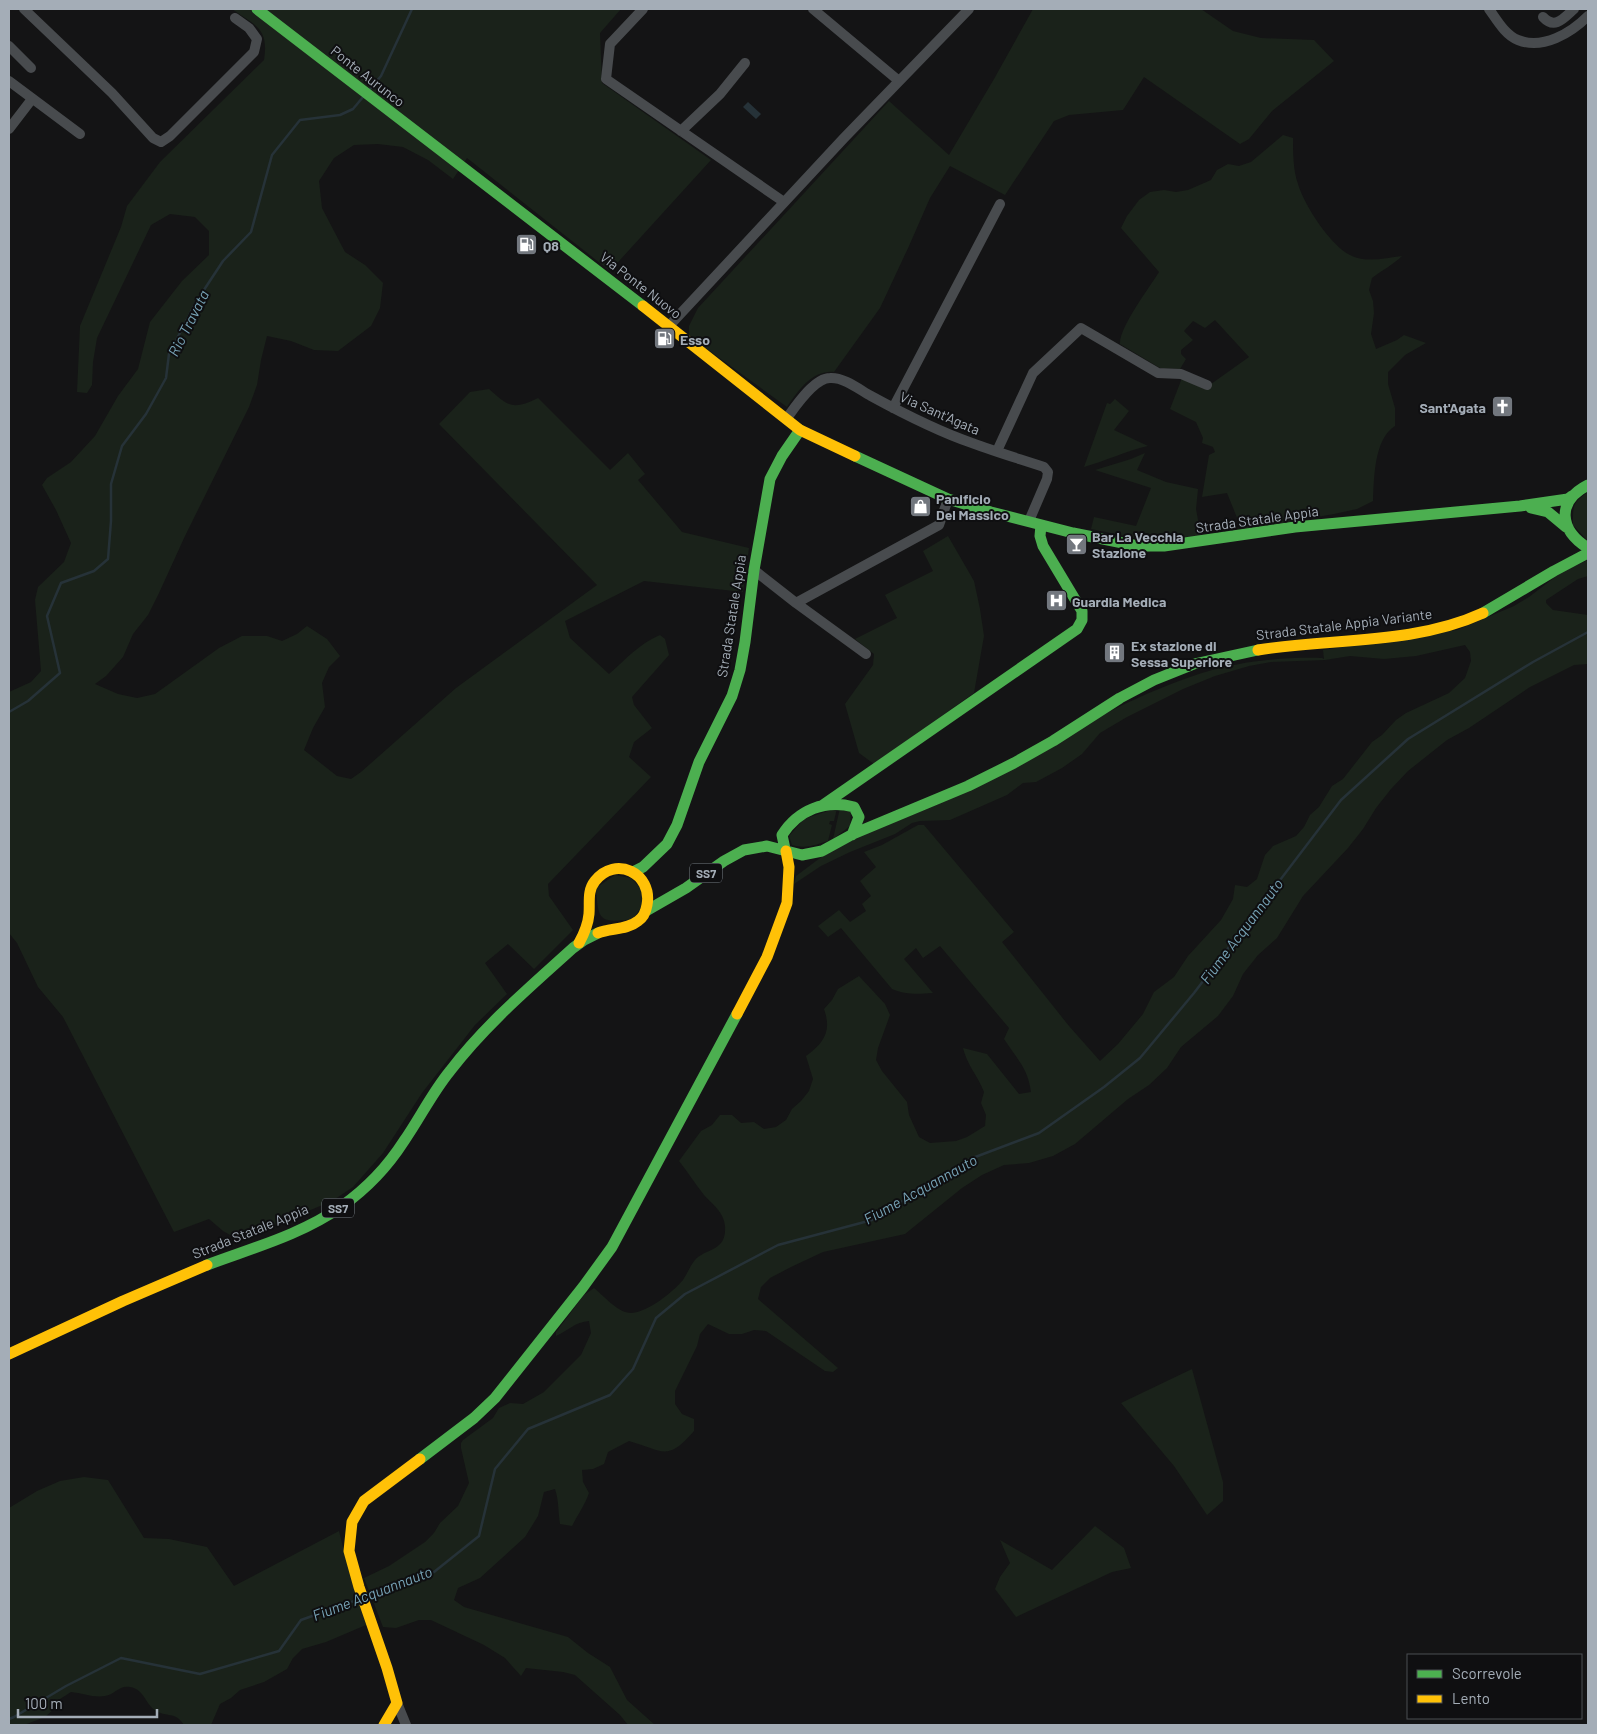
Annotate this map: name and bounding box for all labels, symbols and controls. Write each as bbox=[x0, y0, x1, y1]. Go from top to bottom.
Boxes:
street label: Ponte Aurunco bbox=[328, 42, 408, 110]
fuel station icon: Q8 bbox=[515, 233, 539, 257]
place label: Q8 bbox=[543, 237, 559, 254]
street label: Via Ponte Nuovo bbox=[597, 248, 685, 322]
water label: Rio Travata bbox=[164, 287, 212, 359]
fuel station icon: Esso bbox=[652, 327, 676, 351]
place label: Esso bbox=[680, 331, 710, 348]
street label: Via Sant'Agata bbox=[897, 388, 983, 438]
church icon: Sant'Agata bbox=[1490, 395, 1514, 419]
place label: Sant'Agata bbox=[1419, 399, 1486, 416]
place label: Panificio Del Massico bbox=[936, 490, 1009, 523]
shop icon: Panificio Del Massico bbox=[908, 494, 932, 518]
street label: Strada Statale Appia bbox=[1194, 502, 1320, 536]
place label: Bar La Vecchia Stazione bbox=[1092, 528, 1183, 561]
bar icon: Bar La Vecchia Stazione bbox=[1064, 532, 1088, 556]
street label: Strada Statale Appia bbox=[713, 553, 749, 679]
hospital icon: Guardia Medica bbox=[1044, 589, 1068, 613]
place label: Guardia Medica bbox=[1072, 593, 1167, 610]
street label: Strada Statale Appia Variante bbox=[1255, 605, 1433, 643]
place label: Ex stazione di Sessa Superiore bbox=[1131, 637, 1232, 670]
building icon: Ex stazione di Sessa Superiore bbox=[1103, 641, 1127, 665]
road number: SS7 bbox=[690, 864, 722, 882]
water label: Fiume Acquannauto bbox=[1196, 875, 1286, 987]
water label: Fiume Acquannauto bbox=[860, 1150, 980, 1228]
road number: SS7 bbox=[322, 1198, 354, 1218]
street label: Strada Statale Appia bbox=[189, 1200, 311, 1262]
water label: Fiume Acquannauto bbox=[310, 1562, 434, 1624]
legend bbox=[1407, 1654, 1582, 1719]
text: Scorrevole bbox=[1452, 1664, 1522, 1682]
scale bar bbox=[18, 1686, 156, 1718]
text: Lento bbox=[1452, 1689, 1490, 1707]
text: 100 m bbox=[25, 1694, 63, 1712]

